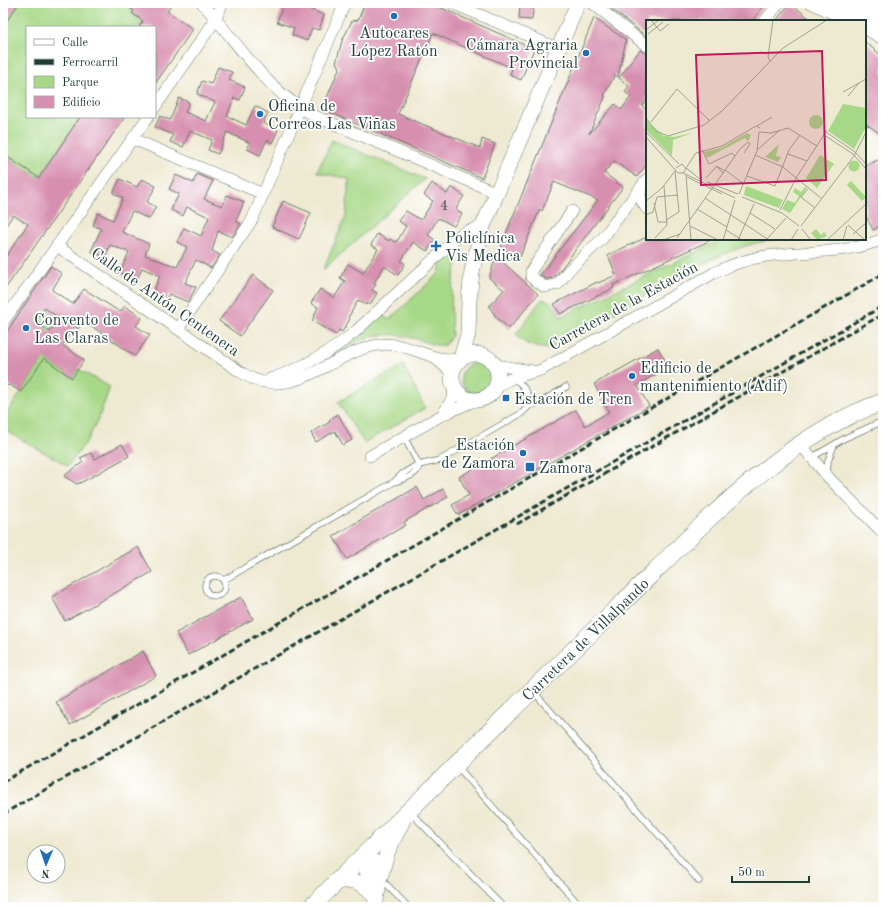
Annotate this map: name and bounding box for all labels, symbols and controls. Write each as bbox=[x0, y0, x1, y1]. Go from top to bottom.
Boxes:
marker: Autocares López Ratón bbox=[389, 11, 399, 21]
inset map bbox=[646, 20, 866, 240]
legend bbox=[26, 26, 156, 118]
place label: Autocares López Ratón bbox=[350, 26, 438, 60]
text: Calle bbox=[62, 37, 88, 49]
place label: Cámara Agraria Provincial bbox=[466, 38, 578, 72]
marker: Cámara Agraria Provincial bbox=[581, 48, 591, 58]
text: Ferrocarril bbox=[62, 57, 118, 69]
text: Parque bbox=[62, 77, 99, 89]
text: Edificio bbox=[62, 97, 101, 109]
place label: Oficina de Correos Las Viñas bbox=[268, 99, 396, 133]
marker: Oficina de Correos Las Viñas bbox=[255, 109, 265, 119]
house number: 4 bbox=[440, 199, 448, 213]
place label: Policlínica Vis Medica bbox=[445, 231, 521, 265]
marker: Policlínica Vis Medica bbox=[430, 240, 442, 252]
street label: Calle de Antón Centenera bbox=[88, 245, 242, 360]
street label: Carretera de la Estación bbox=[547, 259, 701, 354]
place label: Convento de Las Claras bbox=[34, 313, 119, 347]
marker: Convento de Las Claras bbox=[21, 323, 31, 333]
place label: Edificio de mantenimiento (Adif) bbox=[640, 361, 788, 395]
marker: Edificio de mantenimiento (Adif) bbox=[627, 371, 637, 381]
place label: Estación de Tren bbox=[514, 392, 632, 408]
marker: Estación de Tren bbox=[501, 393, 511, 403]
place label: Estación de Zamora bbox=[441, 438, 515, 472]
marker: Estación de Zamora bbox=[518, 448, 528, 458]
marker: Zamora bbox=[524, 461, 536, 473]
place label: Zamora bbox=[539, 461, 593, 477]
street label: Carretera de Villalpando bbox=[520, 576, 653, 705]
north arrow bbox=[26, 844, 66, 884]
scale bar bbox=[732, 858, 809, 884]
text: 50 m bbox=[738, 866, 765, 879]
text: N bbox=[41, 867, 50, 878]

